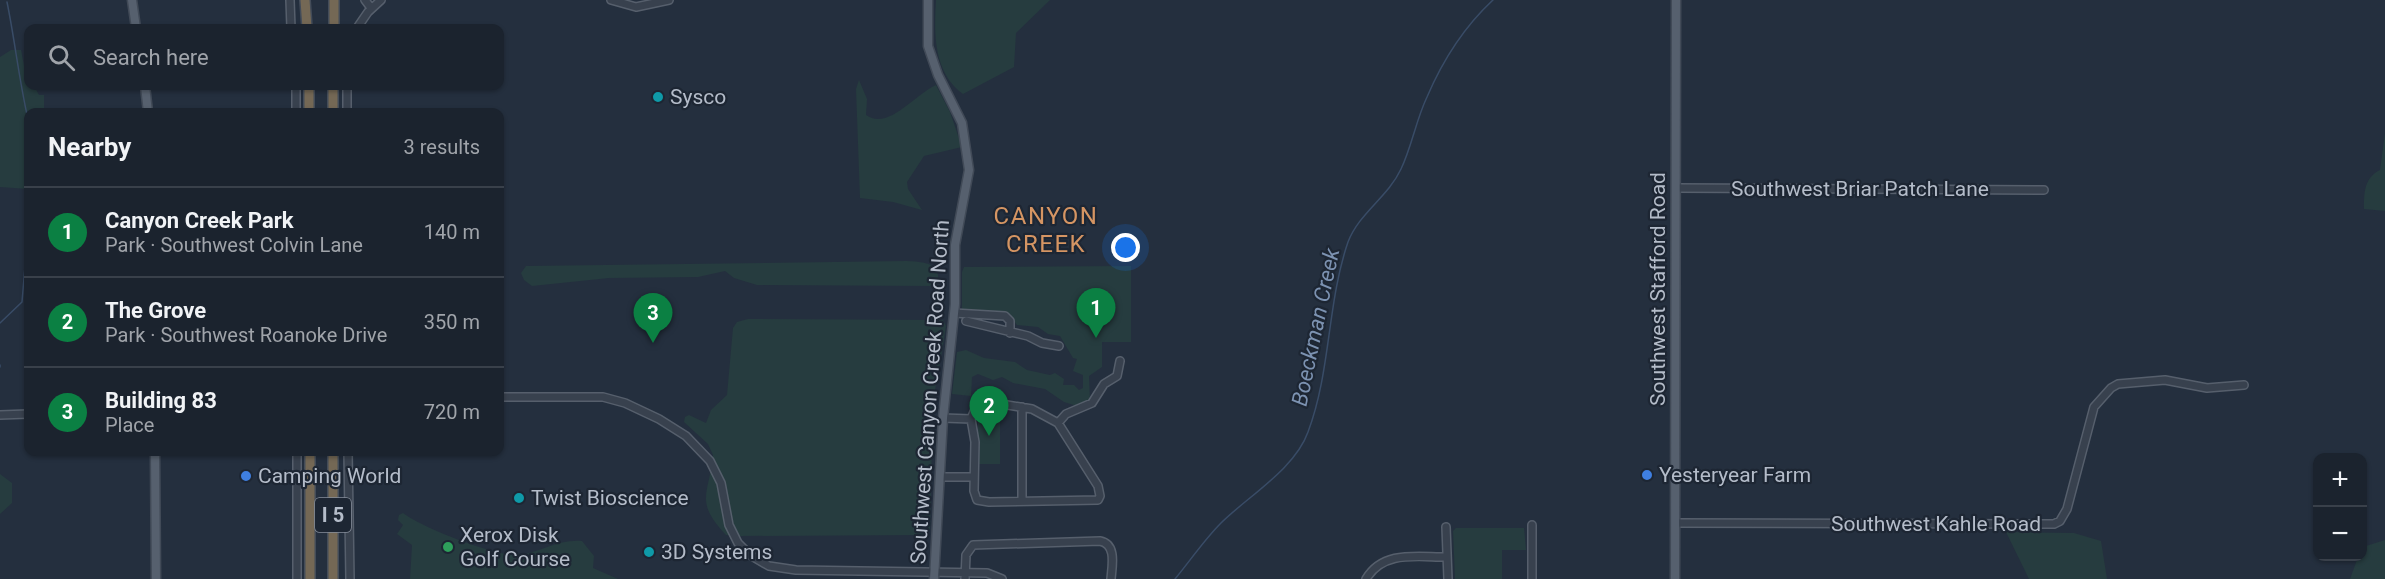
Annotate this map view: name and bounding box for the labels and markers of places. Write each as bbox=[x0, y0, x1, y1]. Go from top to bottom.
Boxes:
place label: Sysco bbox=[670, 85, 726, 109]
marker: Sysco bbox=[651, 90, 665, 104]
pin: 1 bbox=[1076, 288, 1116, 338]
pin: 3 bbox=[634, 294, 672, 343]
pin: 2 bbox=[970, 386, 1008, 436]
place label: Yesteryear Farm bbox=[1659, 463, 1811, 487]
place label: Camping World bbox=[258, 464, 401, 488]
marker: Yesteryear Farm bbox=[1640, 468, 1654, 482]
marker: Camping World bbox=[239, 469, 253, 483]
place label: Twist Bioscience bbox=[531, 486, 689, 510]
marker: Twist Bioscience bbox=[512, 491, 526, 505]
place label: Xerox Disk Golf Course bbox=[460, 523, 570, 571]
marker: Xerox Disk Golf Course bbox=[441, 540, 455, 554]
place label: 3D Systems bbox=[661, 540, 772, 564]
marker: 3D Systems bbox=[642, 545, 656, 559]

